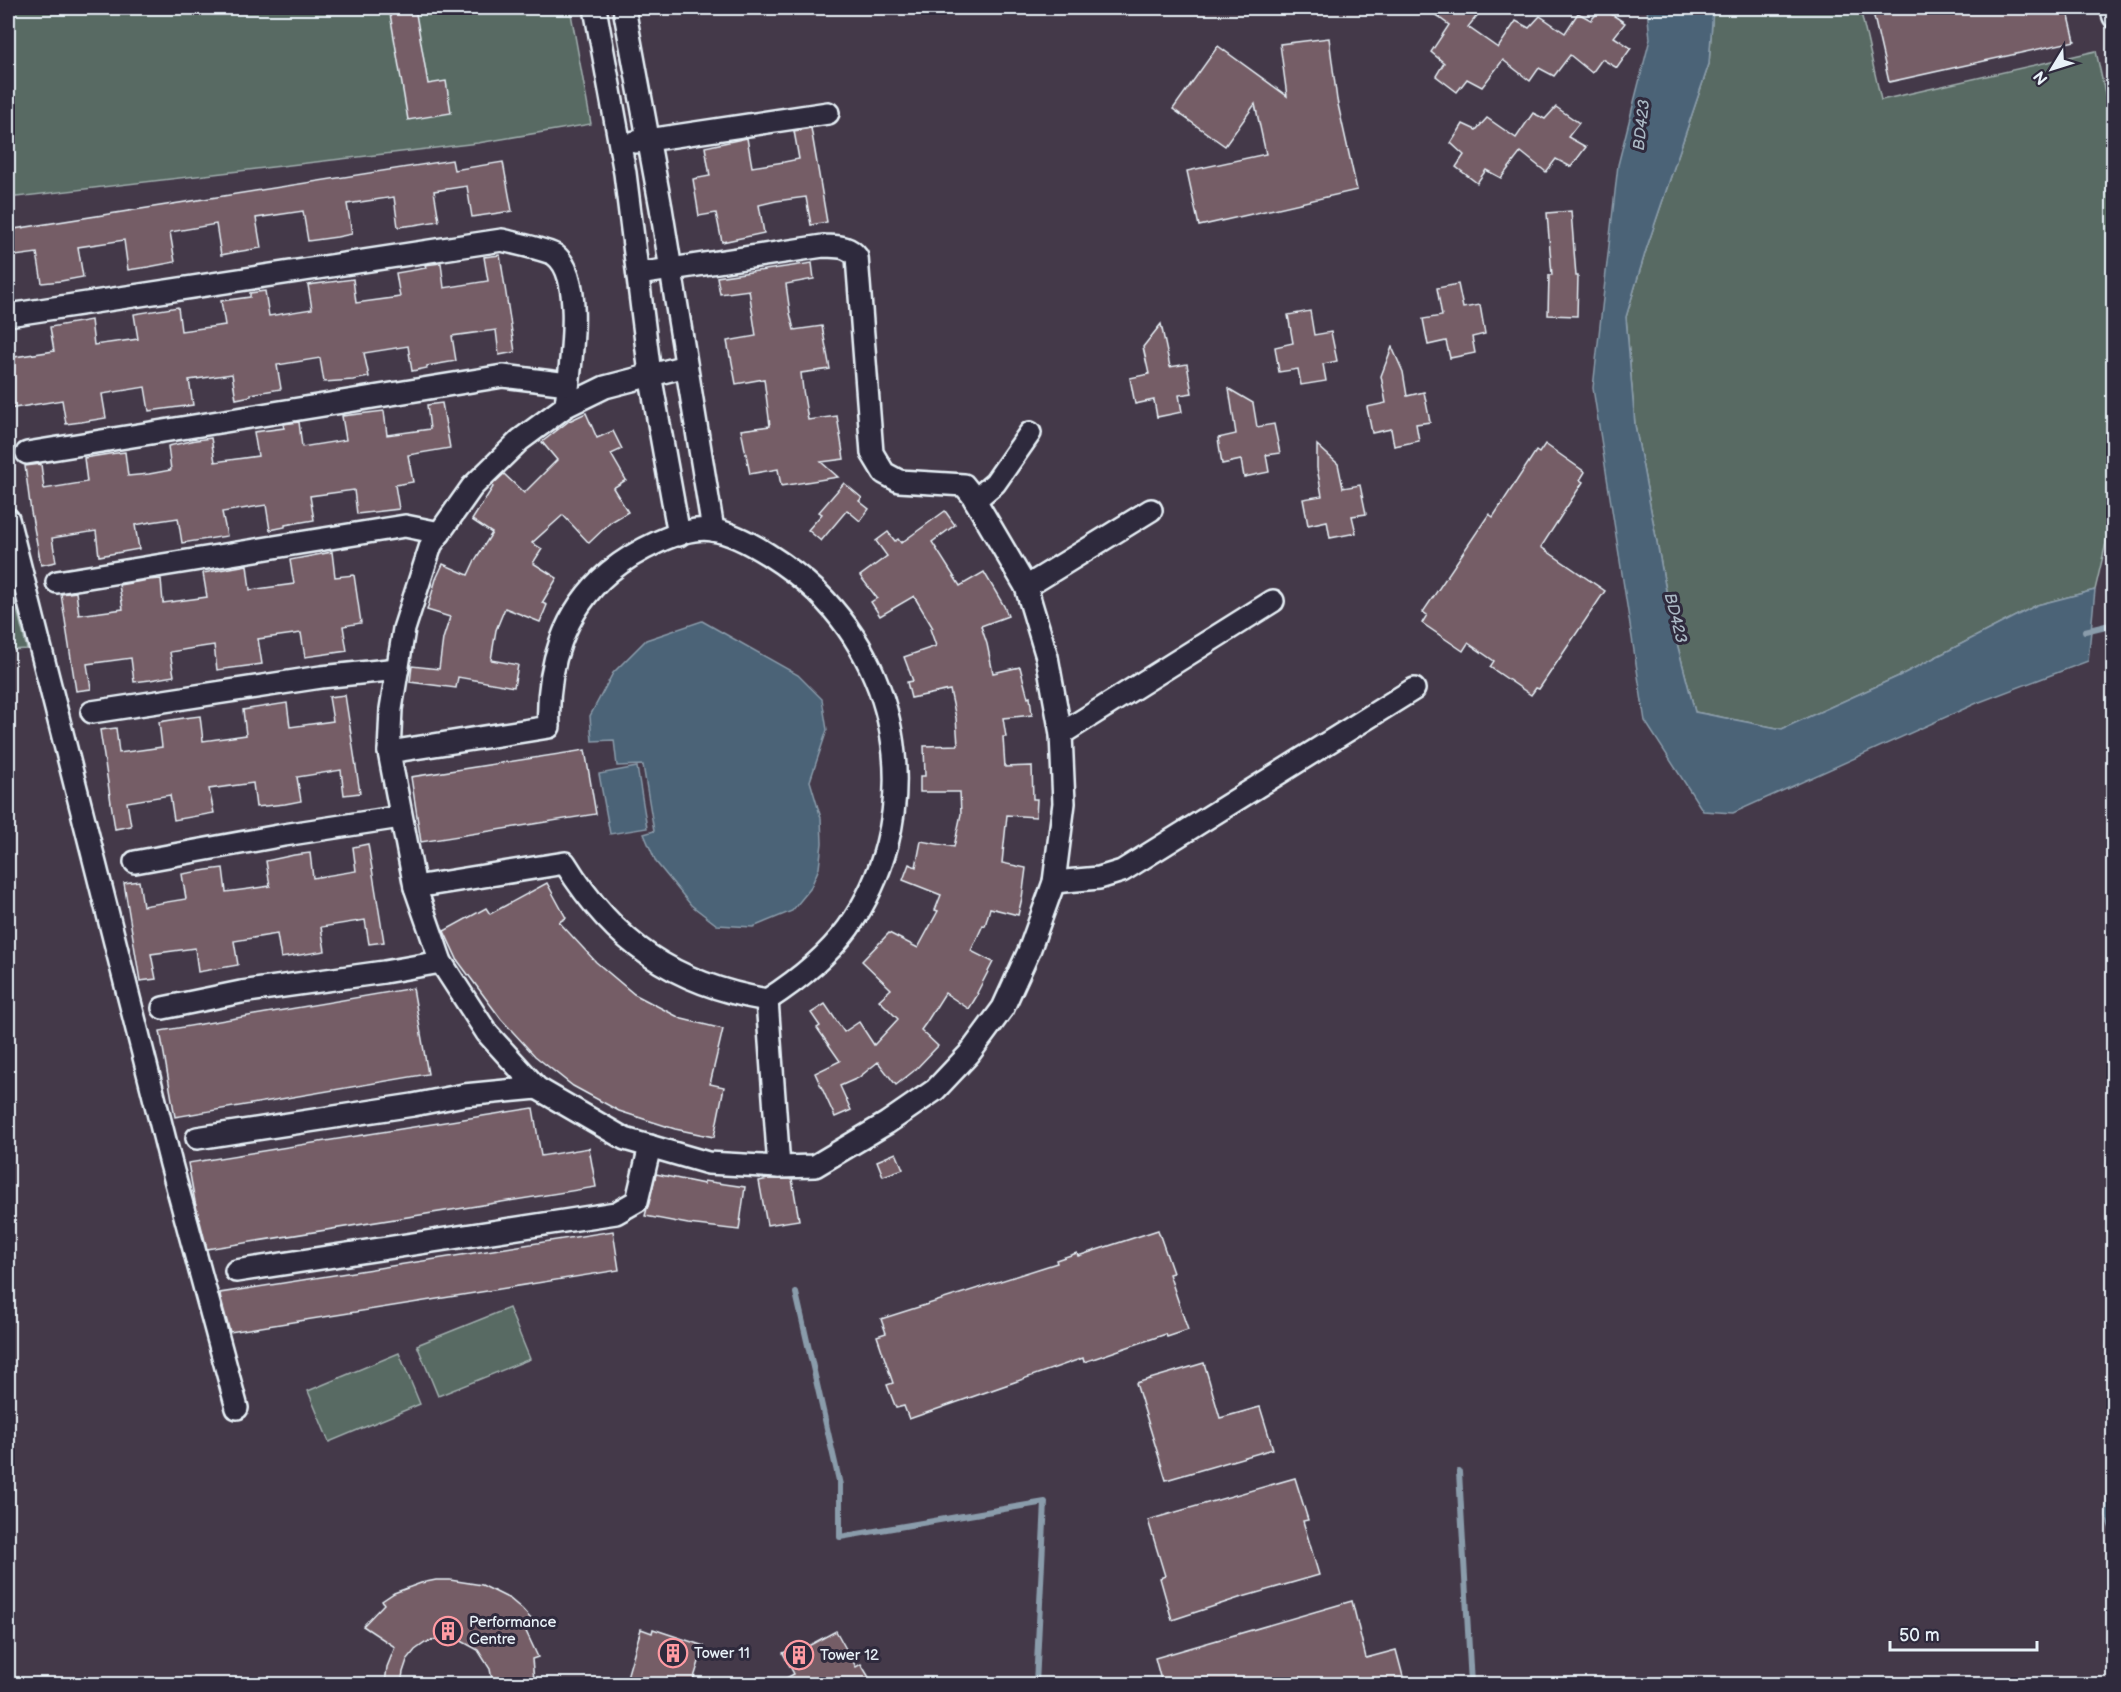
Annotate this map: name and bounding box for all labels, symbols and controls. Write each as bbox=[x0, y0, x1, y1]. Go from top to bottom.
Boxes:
north arrow bbox=[2022, 39, 2082, 99]
text: N bbox=[2030, 67, 2053, 88]
water label: BD423 bbox=[1630, 98, 1654, 151]
water label: BD423 bbox=[1660, 591, 1690, 645]
place label: Performance Centre bbox=[469, 1613, 556, 1649]
scale bar bbox=[1890, 1614, 2037, 1652]
building icon: Performance Centre bbox=[432, 1615, 464, 1647]
text: 50 m bbox=[1899, 1625, 1940, 1646]
building icon: Tower 11 bbox=[657, 1637, 689, 1669]
building icon: Tower 12 bbox=[783, 1639, 815, 1671]
place label: Tower 11 bbox=[694, 1644, 750, 1663]
place label: Tower 12 bbox=[820, 1646, 879, 1665]

